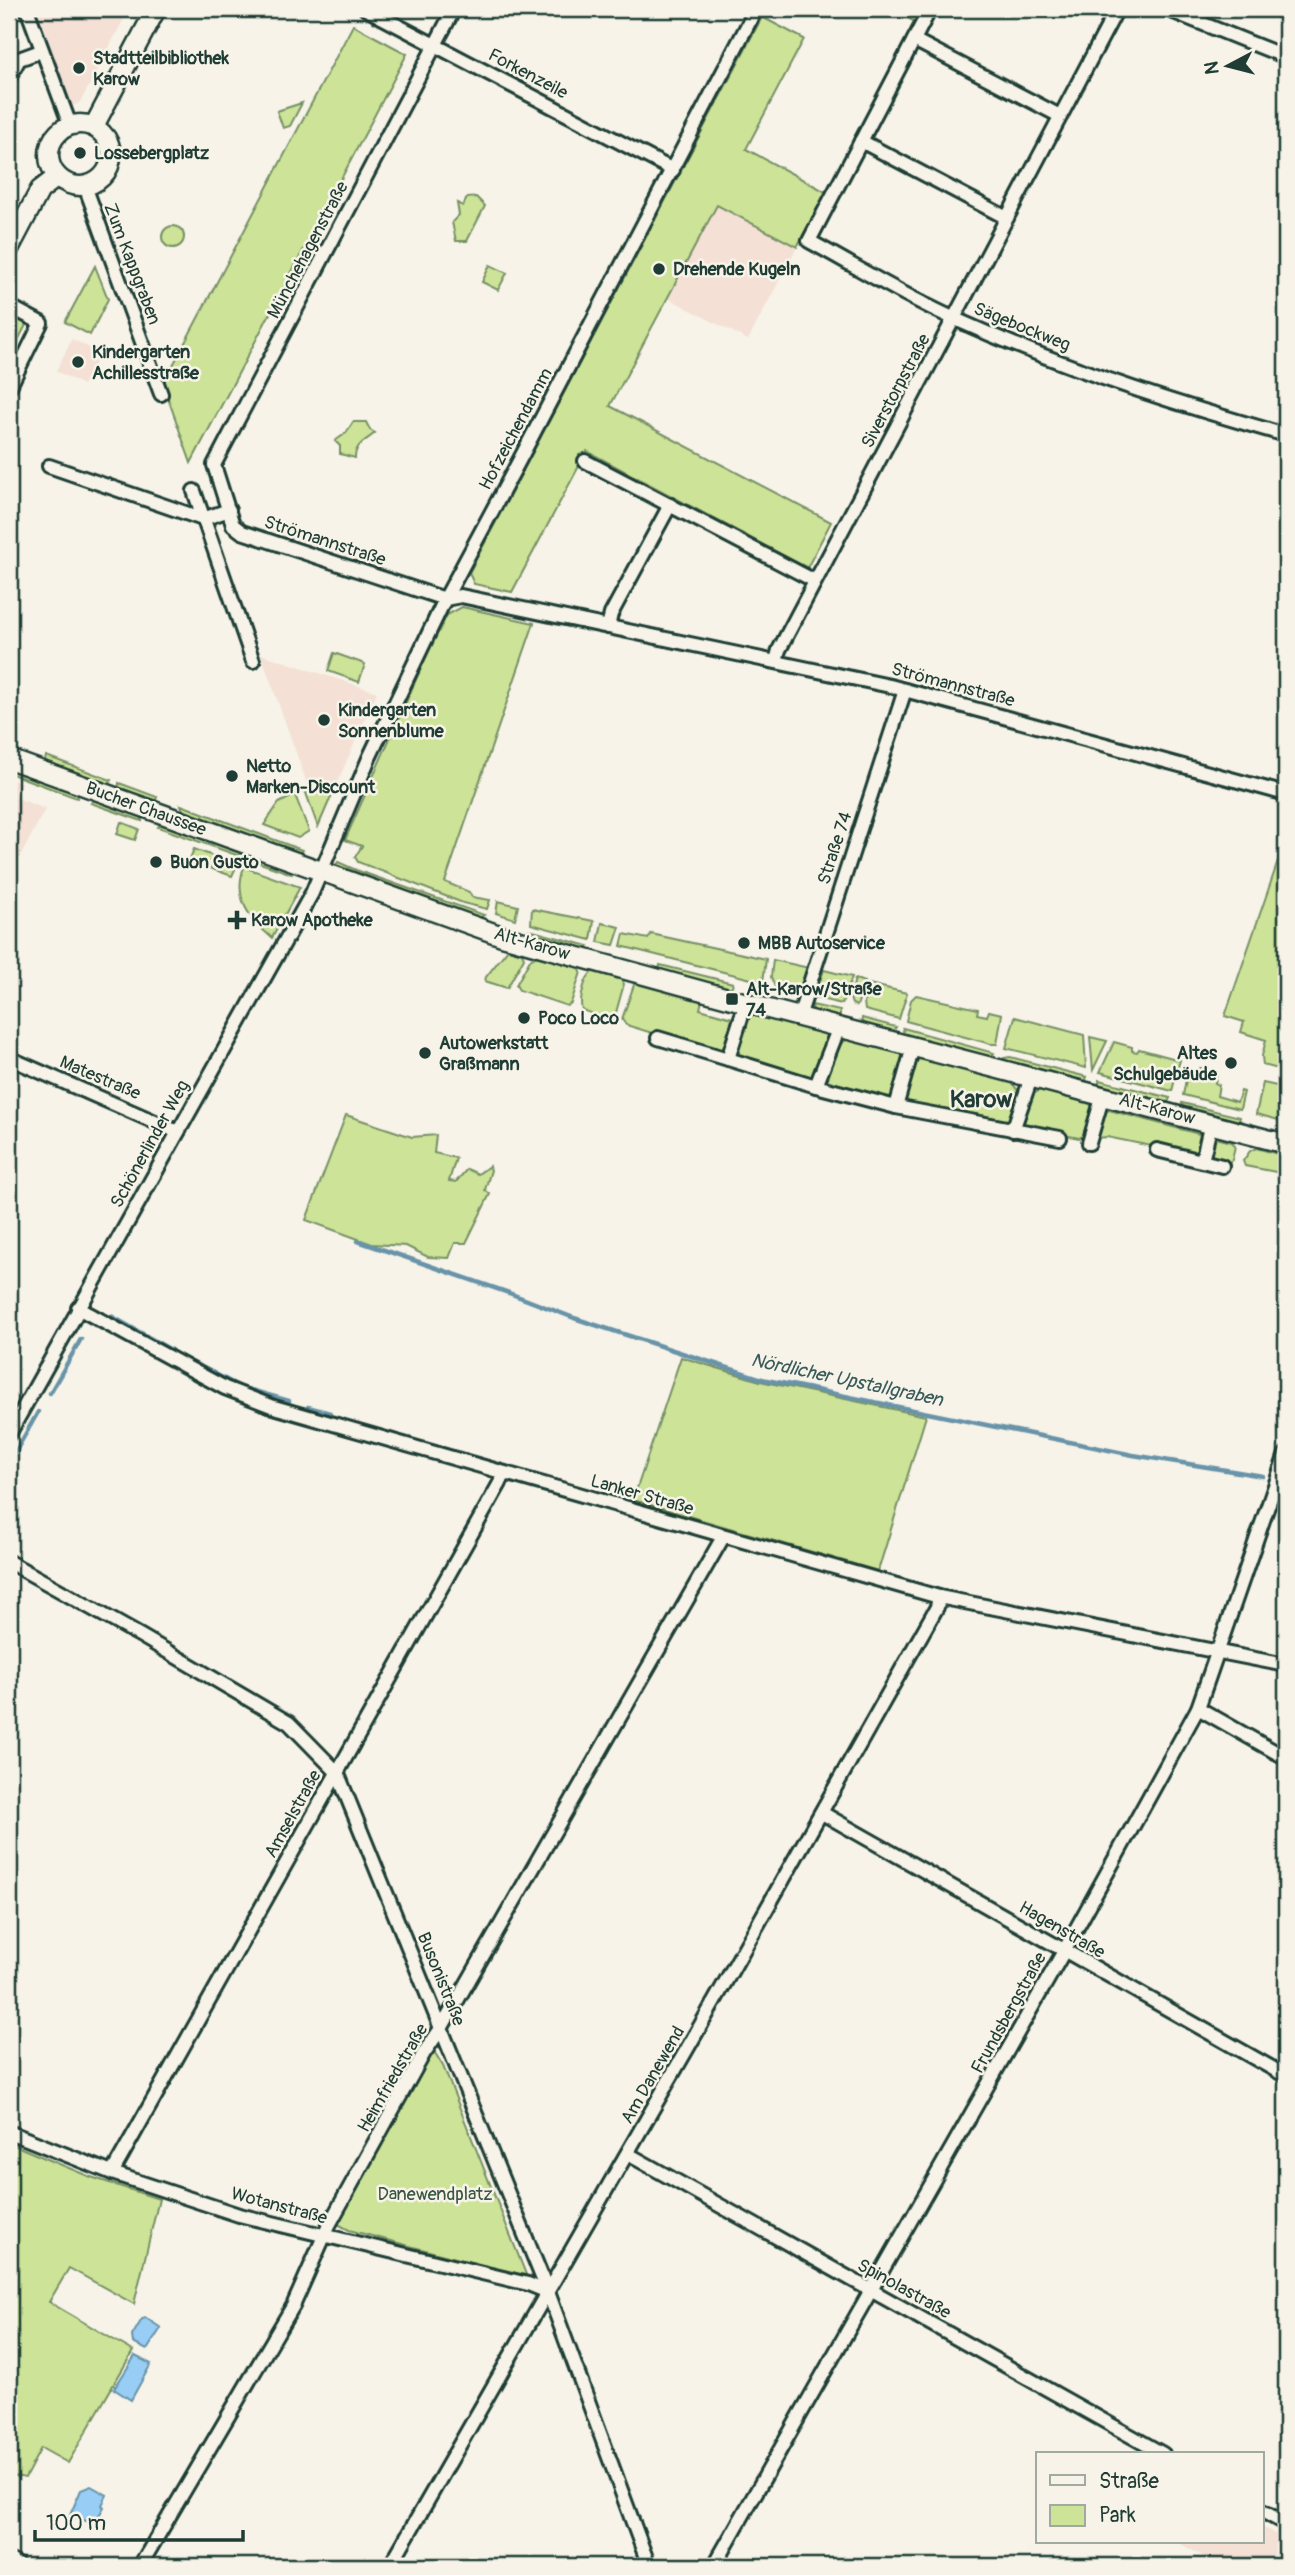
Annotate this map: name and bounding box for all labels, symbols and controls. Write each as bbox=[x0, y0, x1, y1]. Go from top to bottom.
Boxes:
north arrow bbox=[1194, 32, 1264, 102]
street label: Forkenzeile bbox=[484, 43, 572, 105]
place label: Stadtteilbibliothek Karow bbox=[93, 47, 229, 91]
marker: Stadtteilbibliothek Karow bbox=[71, 60, 87, 76]
text: N bbox=[1199, 60, 1225, 76]
place label: Lossebergplatz bbox=[94, 142, 210, 165]
marker: Lossebergplatz bbox=[72, 145, 88, 161]
street label: Münchehagenstraße bbox=[262, 177, 354, 322]
street label: Zum Kappgraben bbox=[98, 200, 166, 328]
place label: Drehende Kugeln bbox=[673, 258, 800, 281]
marker: Drehende Kugeln bbox=[651, 261, 667, 277]
street label: Sägebockweg bbox=[970, 297, 1074, 357]
street label: Siverstorpstraße bbox=[856, 330, 936, 452]
place label: Kindergarten Achillesstraße bbox=[92, 341, 200, 385]
marker: Kindergarten Achillesstraße bbox=[70, 354, 86, 370]
street label: Hofzeichendamm bbox=[474, 364, 558, 494]
street label: Strömannstraße bbox=[261, 510, 389, 572]
street label: Strömannstraße bbox=[889, 658, 1017, 713]
place label: Kindergarten Sonnenblume bbox=[338, 699, 445, 743]
marker: Kindergarten Sonnenblume bbox=[316, 712, 332, 728]
place label: Netto Marken-Discount bbox=[246, 755, 376, 799]
marker: Netto Marken-Discount bbox=[224, 768, 240, 784]
street label: Bucher Chaussee bbox=[83, 777, 209, 841]
street label: Straße 74 bbox=[812, 808, 858, 887]
place label: Buon Gusto bbox=[170, 851, 259, 874]
marker: Buon Gusto bbox=[148, 854, 164, 870]
place label: Karow Apotheke bbox=[251, 909, 374, 932]
marker: Karow Apotheke bbox=[229, 912, 245, 928]
street label: Alt-Karow bbox=[491, 922, 573, 966]
place label: MBB Autoservice bbox=[758, 932, 886, 955]
marker: MBB Autoservice bbox=[736, 935, 752, 951]
place label: Alt-Karow/Straße 74 bbox=[746, 978, 883, 1022]
marker: Alt-Karow/Straße 74 bbox=[724, 991, 740, 1007]
place label: Poco Loco bbox=[538, 1007, 619, 1030]
marker: Poco Loco bbox=[516, 1010, 532, 1026]
place label: Autowerkstatt Graßmann bbox=[439, 1032, 549, 1076]
place label: Altes Schulgebäude bbox=[1113, 1042, 1218, 1086]
marker: Autowerkstatt Graßmann bbox=[417, 1045, 433, 1061]
street label: Matestraße bbox=[56, 1051, 144, 1105]
marker: Altes Schulgebäude bbox=[1223, 1055, 1239, 1071]
street label: Schönerlinder Weg bbox=[105, 1076, 195, 1212]
district label: Karow bbox=[950, 1085, 1013, 1114]
street label: Alt-Karow bbox=[1116, 1088, 1198, 1130]
water label: Nördlicher Upstallgraben bbox=[749, 1348, 946, 1412]
street label: Lanker Straße bbox=[588, 1469, 696, 1521]
street label: Amselstraße bbox=[259, 1766, 327, 1862]
street label: Hagenstraße bbox=[1015, 1896, 1109, 1964]
street label: Busonistraße bbox=[412, 1929, 470, 2029]
street label: Frundsbergstraße bbox=[966, 1948, 1052, 2078]
street label: Heimfriedstraße bbox=[353, 2019, 433, 2136]
street label: Am Danewend bbox=[616, 2022, 690, 2128]
street label: Wotanstraße bbox=[228, 2182, 330, 2230]
park label: Danewendplatz bbox=[377, 2183, 493, 2206]
street label: Spinolastraße bbox=[853, 2254, 955, 2324]
legend bbox=[1036, 2452, 1264, 2544]
text: Straße bbox=[1099, 2468, 1159, 2495]
scale bar bbox=[35, 2498, 243, 2542]
text: Park bbox=[1099, 2502, 1136, 2529]
text: 100 m bbox=[46, 2510, 106, 2537]

